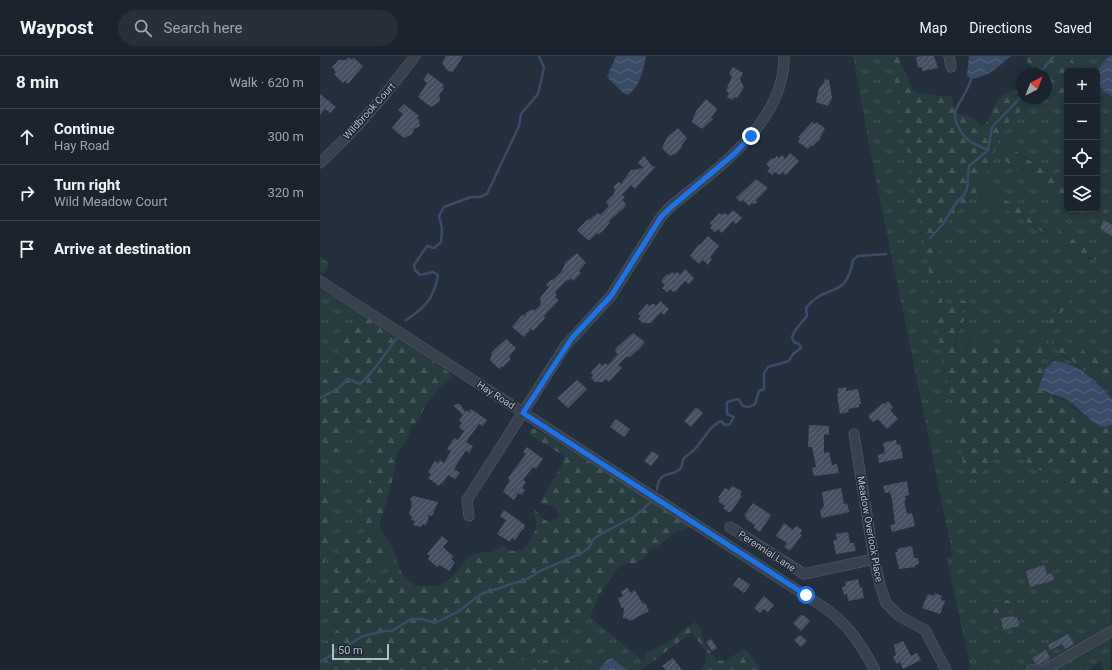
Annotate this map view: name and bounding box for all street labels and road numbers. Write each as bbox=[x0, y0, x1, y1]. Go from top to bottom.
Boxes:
street label: Wildbrook Court bbox=[341, 81, 397, 141]
street label: Hay Road bbox=[475, 379, 517, 411]
street label: Meadow Overlook Place bbox=[855, 475, 885, 583]
street label: Perennial Lane bbox=[736, 529, 798, 573]

